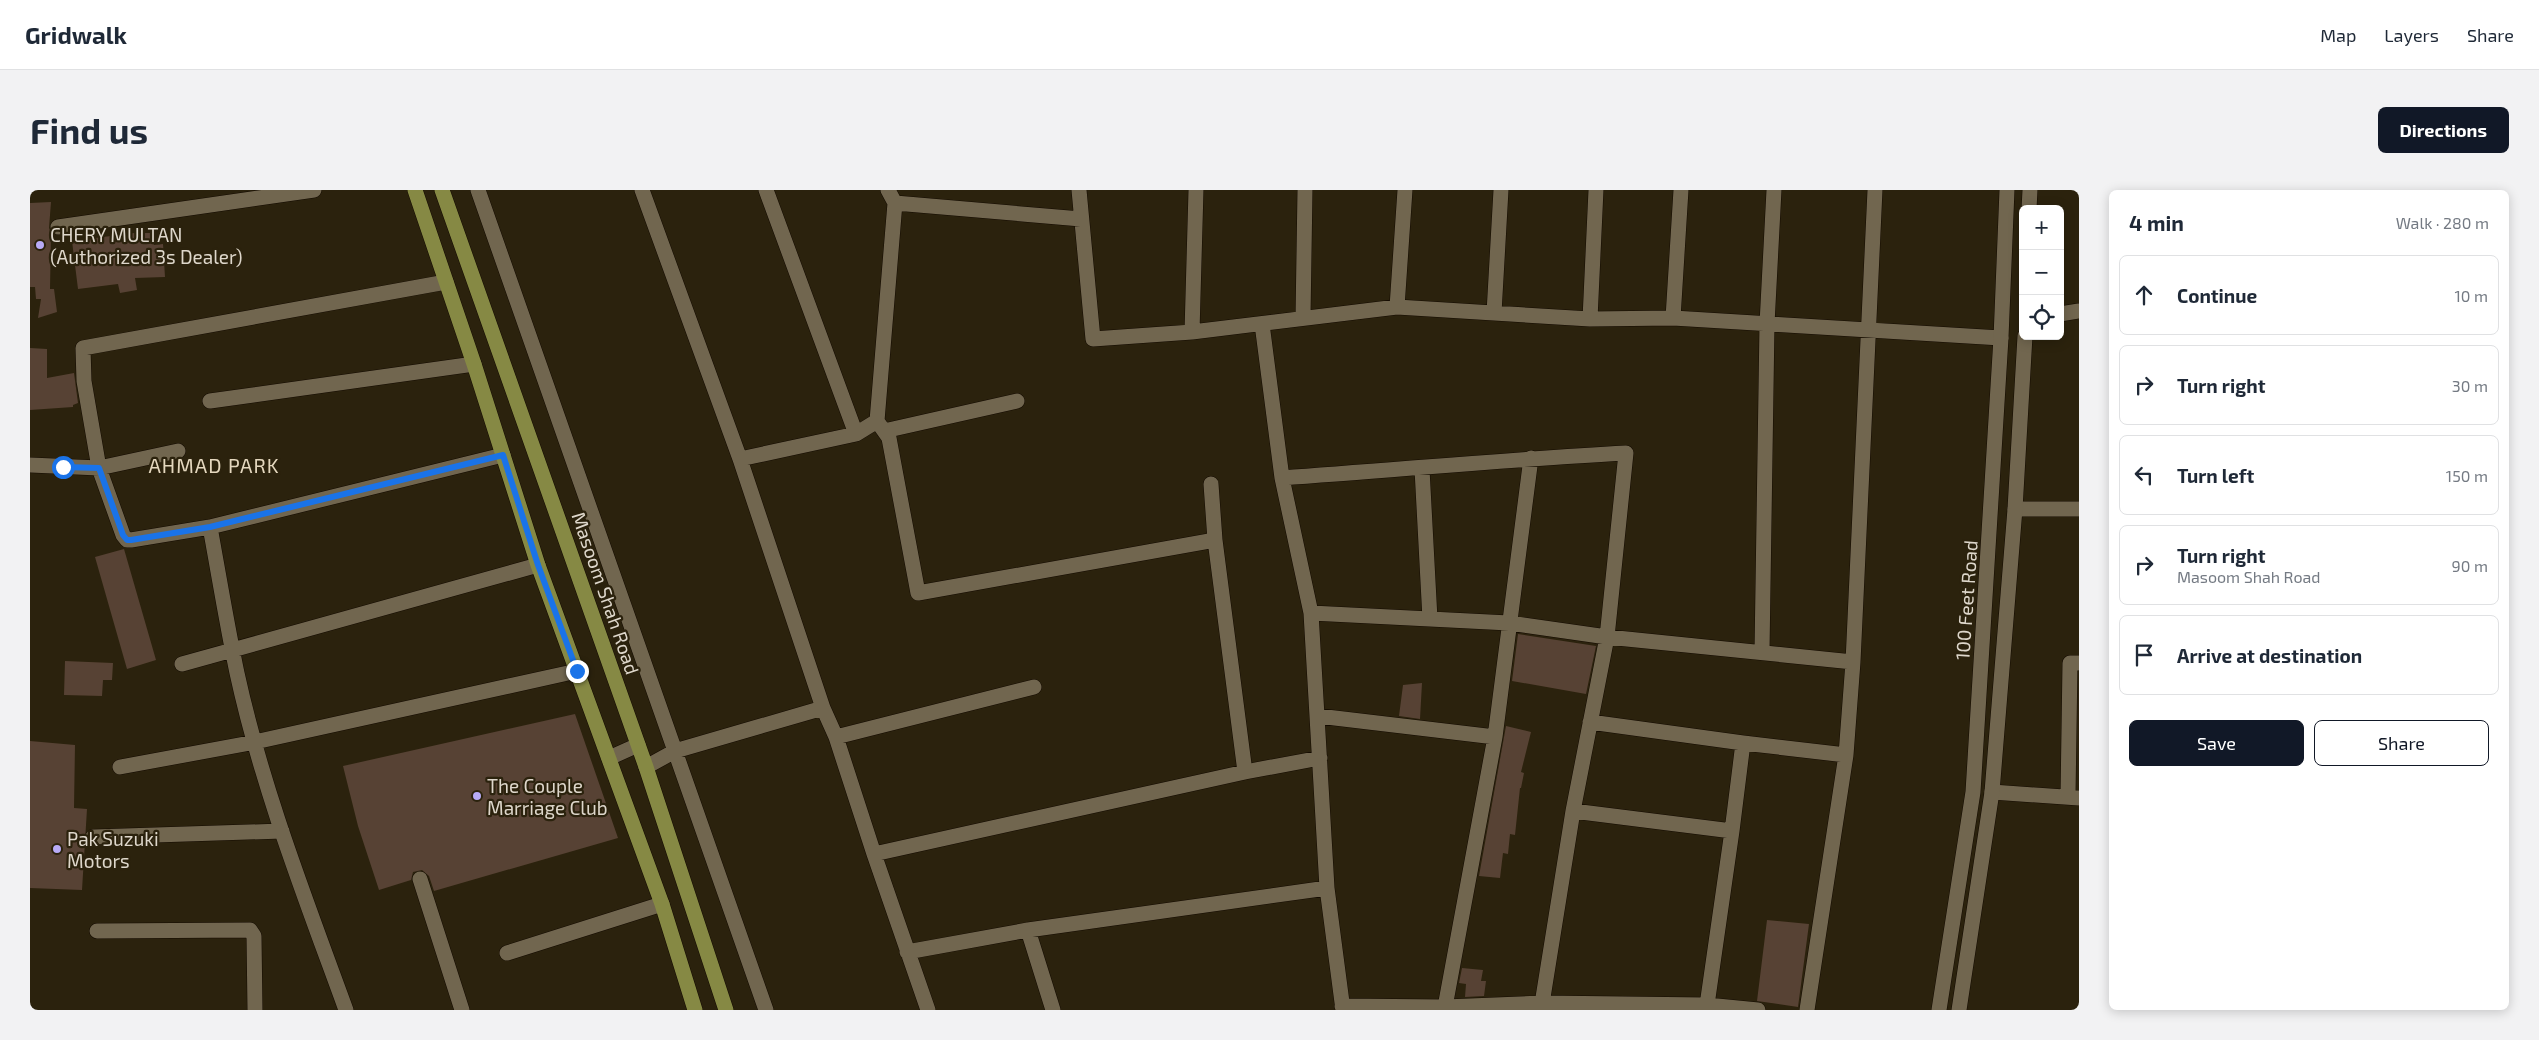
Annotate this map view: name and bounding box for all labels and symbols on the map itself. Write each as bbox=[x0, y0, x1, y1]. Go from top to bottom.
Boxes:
place label: CHERY MULTAN (Authorized 3s Dealer) bbox=[50, 223, 242, 268]
marker: CHERY MULTAN (Authorized 3s Dealer) bbox=[34, 239, 46, 251]
district label: AHMAD PARK bbox=[148, 453, 280, 477]
route start bbox=[52, 456, 75, 479]
street label: Masoom Shah Road bbox=[567, 509, 645, 677]
street label: 100 Feet Road bbox=[1950, 539, 1982, 661]
route end bbox=[566, 660, 589, 683]
place label: The Couple Marriage Club bbox=[487, 774, 608, 819]
marker: The Couple Marriage Club bbox=[471, 790, 483, 802]
place label: Pak Suzuki Motors bbox=[67, 827, 159, 872]
marker: Pak Suzuki Motors bbox=[51, 843, 63, 855]

